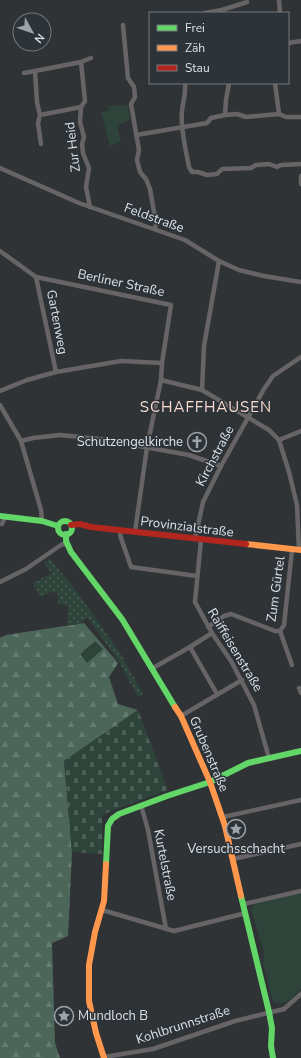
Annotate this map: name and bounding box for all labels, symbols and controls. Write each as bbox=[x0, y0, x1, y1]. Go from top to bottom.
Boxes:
north arrow bbox=[12, 12, 52, 52]
legend bbox=[149, 12, 289, 84]
text: Frei bbox=[185, 20, 205, 36]
text: N bbox=[31, 30, 48, 46]
text: Zäh bbox=[185, 40, 205, 56]
text: Stau bbox=[185, 60, 210, 76]
street label: Zur Heid bbox=[61, 121, 85, 173]
street label: Feldstraße bbox=[122, 199, 186, 237]
street label: Berliner Straße bbox=[76, 265, 166, 301]
street label: Gartenweg bbox=[42, 288, 72, 356]
district label: SCHAFFHAUSEN bbox=[140, 397, 272, 417]
street label: Kirchstraße bbox=[192, 422, 239, 489]
church icon: Schutzengelkirche bbox=[186, 431, 208, 453]
place label: Schutzengelkirche bbox=[77, 433, 183, 451]
street label: Provinzialstraße bbox=[139, 512, 235, 542]
street label: Zum Gürtel bbox=[262, 555, 290, 623]
street label: Raiffeisenstraße bbox=[203, 605, 267, 695]
street label: Grubenstraße bbox=[185, 713, 233, 795]
place icon: Versuchsschacht bbox=[225, 818, 247, 840]
street label: Kurtelstraße bbox=[149, 828, 181, 902]
place label: Versuchsschacht bbox=[186, 840, 285, 858]
street label: Kohlbrunnstraße bbox=[134, 1001, 232, 1049]
place icon: Mundloch B bbox=[53, 1005, 75, 1027]
place label: Mundloch B bbox=[78, 1007, 148, 1025]

